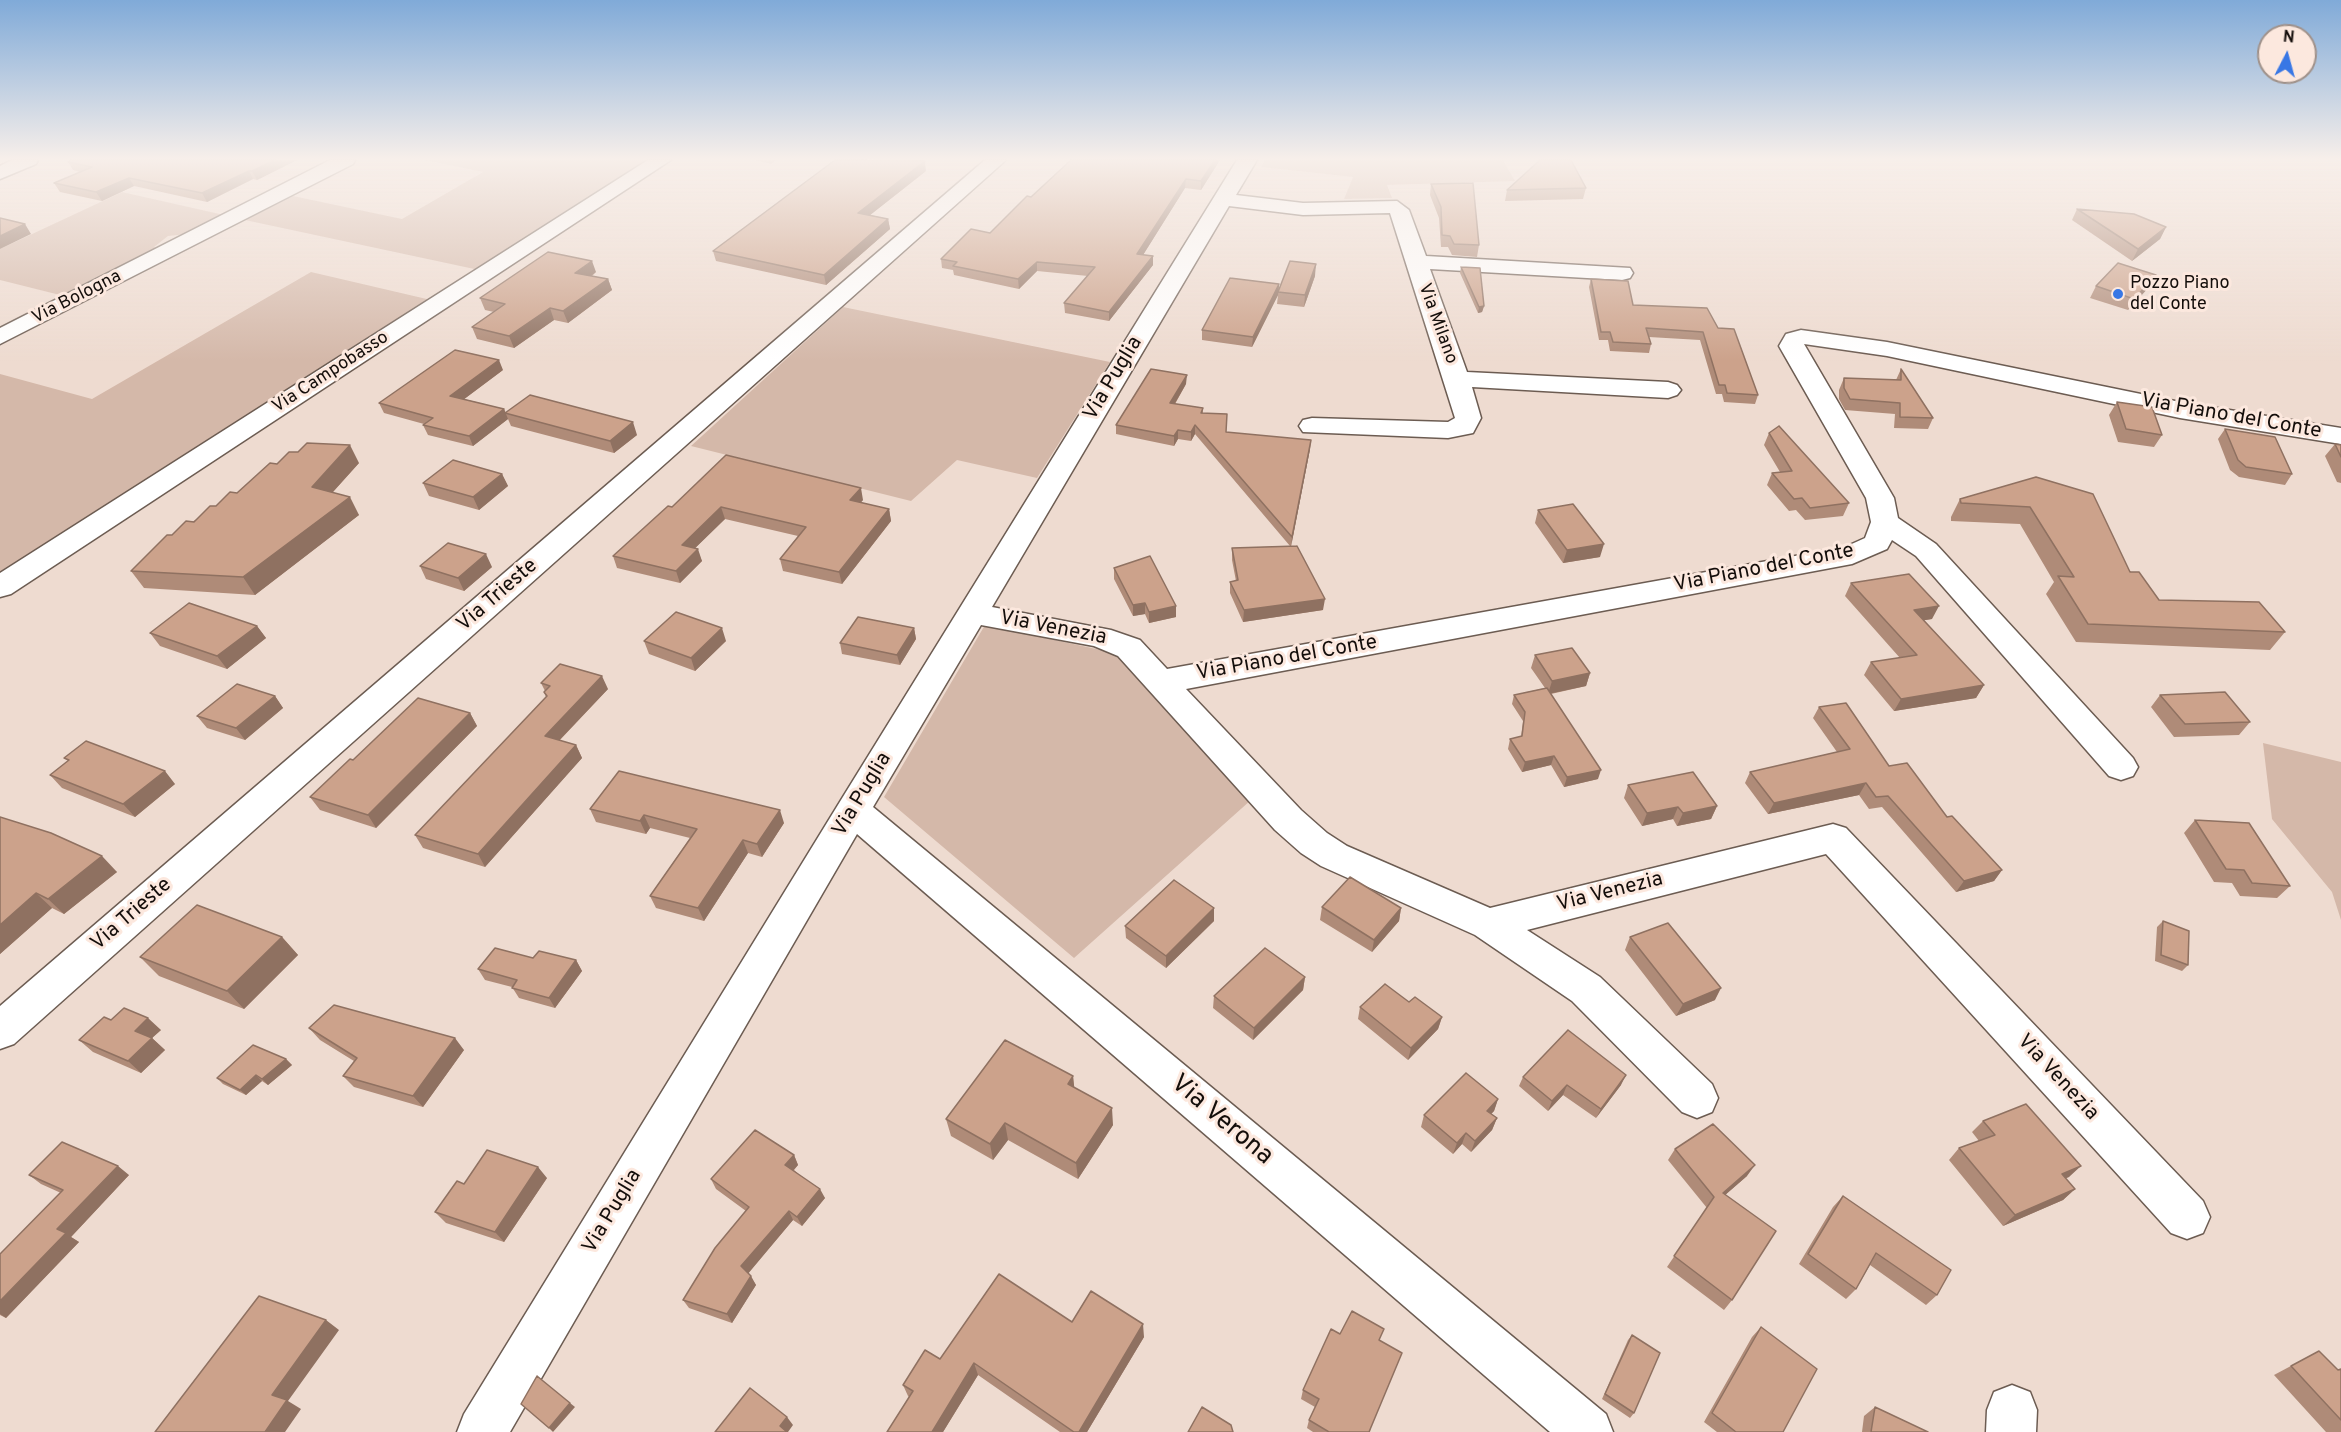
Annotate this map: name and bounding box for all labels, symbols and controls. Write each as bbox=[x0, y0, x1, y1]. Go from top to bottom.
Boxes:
north arrow bbox=[2257, 24, 2317, 84]
text: N bbox=[2282, 28, 2295, 49]
street label: Via Bologna bbox=[29, 266, 125, 330]
place label: Pozzo Piano del Conte bbox=[2130, 273, 2230, 316]
street label: Via Milano bbox=[1413, 281, 1461, 367]
marker: Pozzo Piano del Conte bbox=[2111, 287, 2125, 301]
street label: Via Campobasso bbox=[269, 327, 393, 419]
street label: Via Puglia bbox=[1079, 333, 1149, 425]
street label: Via Piano del Conte bbox=[2139, 389, 2323, 445]
street label: Via Piano del Conte bbox=[1672, 539, 1856, 599]
street label: Via Trieste bbox=[453, 554, 543, 638]
street label: Via Venezia bbox=[997, 606, 1109, 652]
street label: Via Piano del Conte bbox=[1195, 631, 1379, 687]
street label: Via Puglia bbox=[828, 749, 898, 841]
street label: Via Venezia bbox=[1554, 868, 1666, 918]
street label: Via Trieste bbox=[87, 873, 177, 957]
street label: Via Venezia bbox=[2011, 1030, 2103, 1126]
street label: Via Verona bbox=[1163, 1069, 1279, 1173]
street label: Via Puglia bbox=[578, 1166, 648, 1258]

